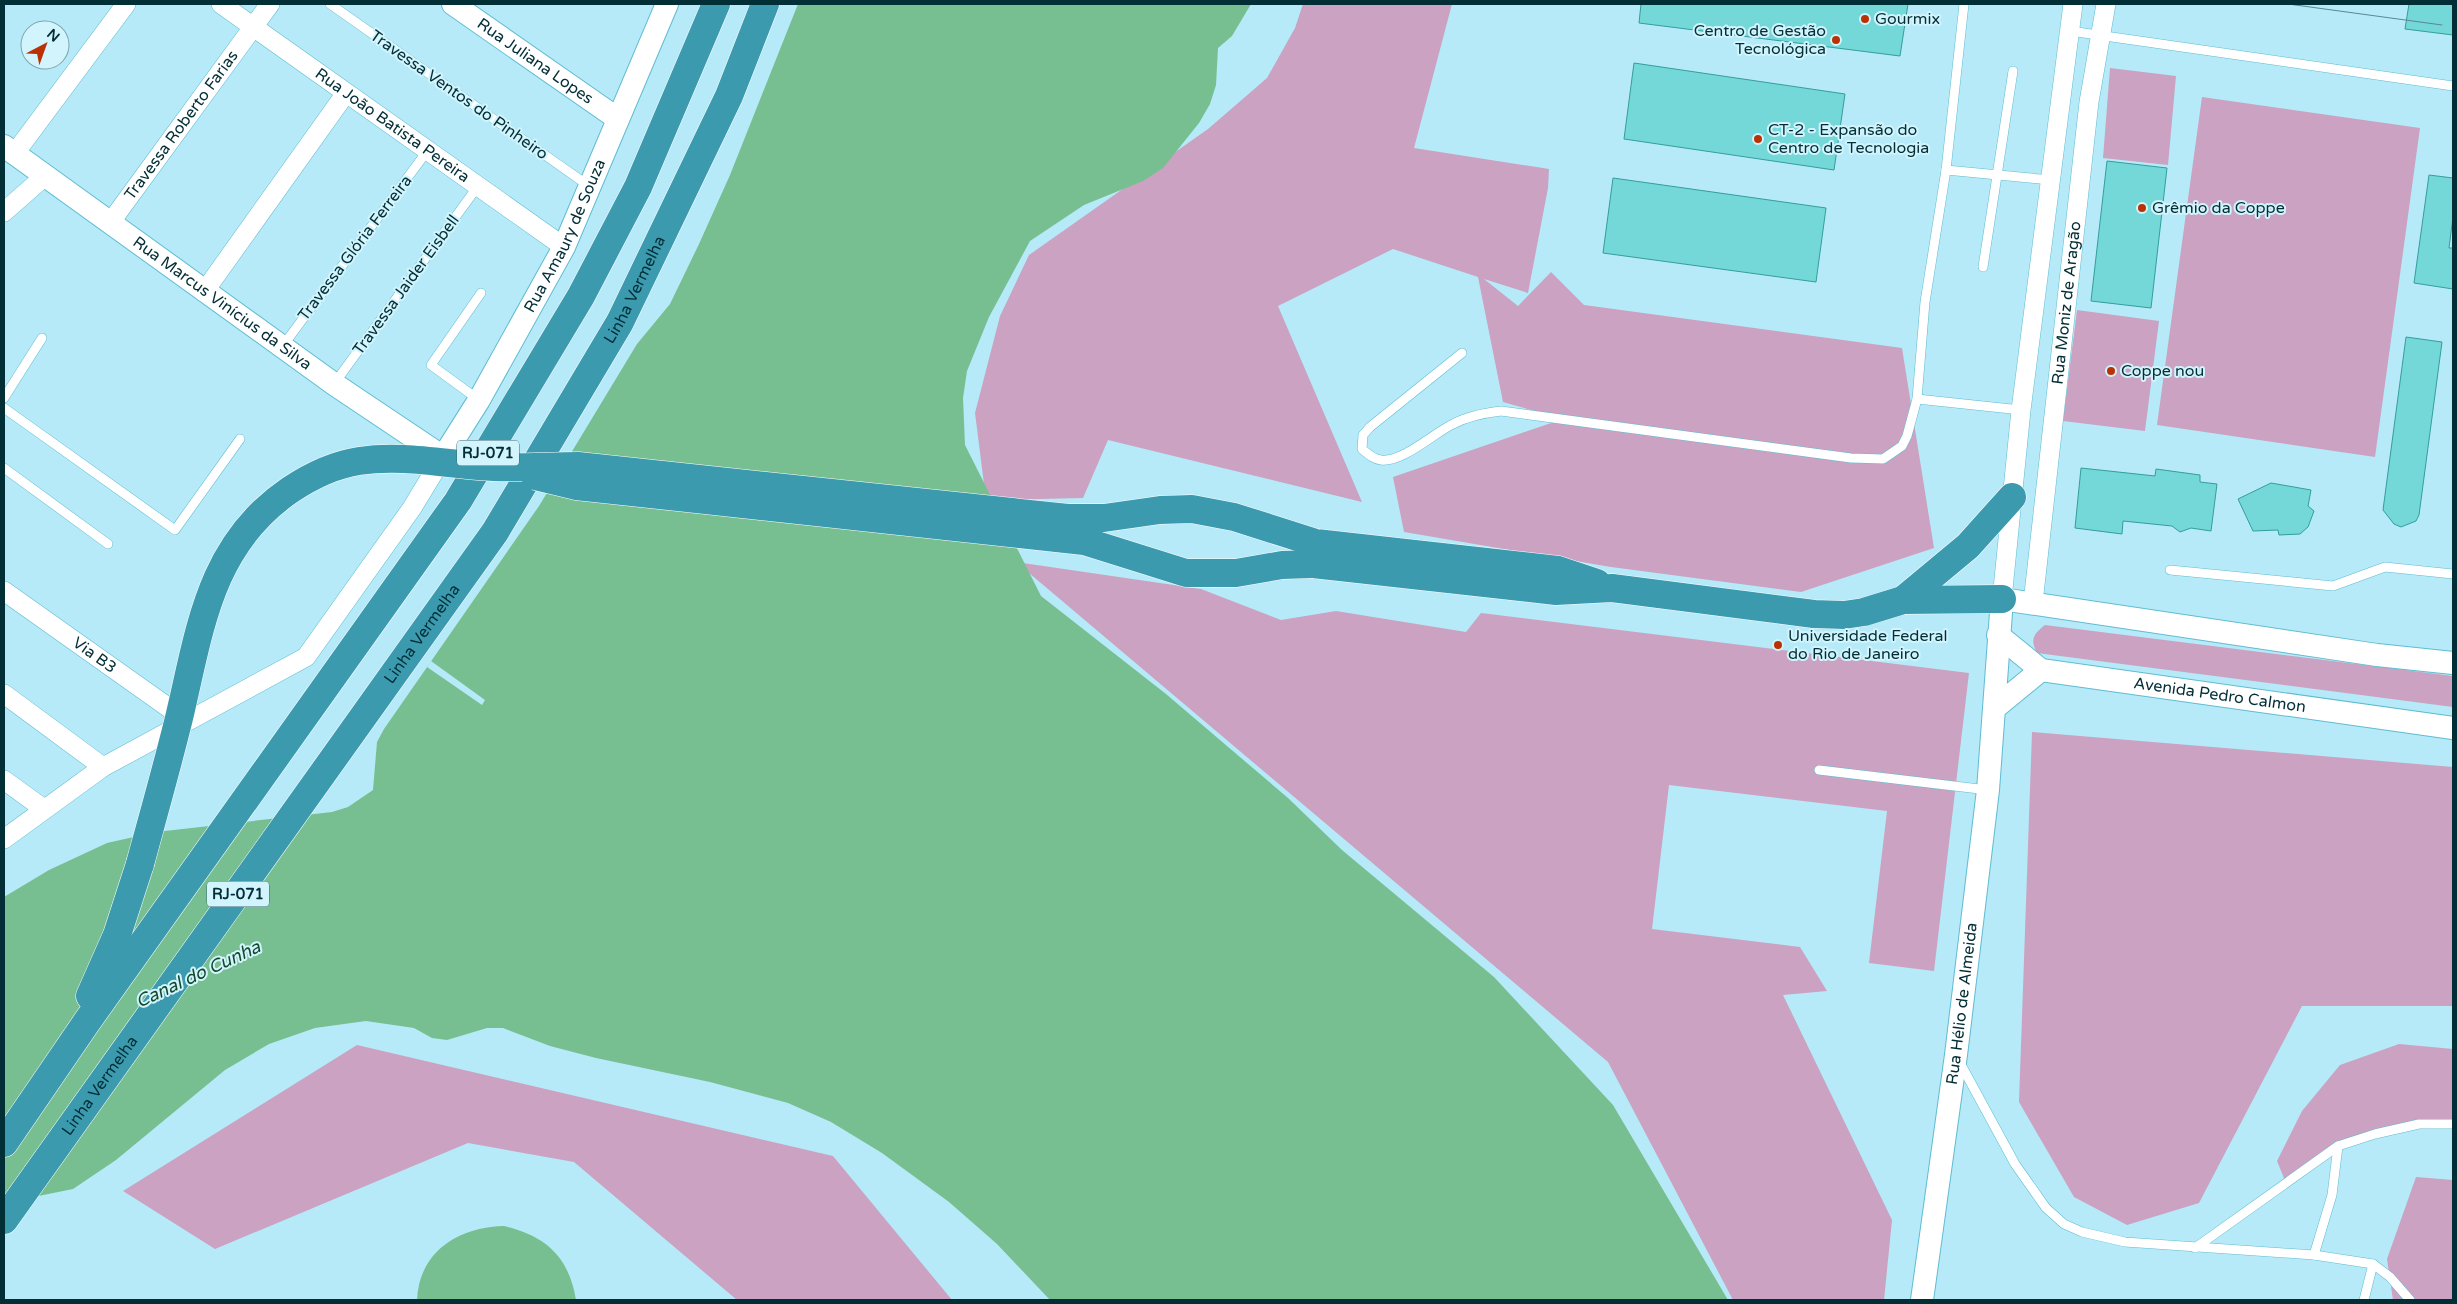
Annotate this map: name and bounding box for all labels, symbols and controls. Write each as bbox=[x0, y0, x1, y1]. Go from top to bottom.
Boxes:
place label: Gourmix bbox=[1875, 9, 1940, 29]
marker: Gourmix bbox=[1859, 13, 1871, 25]
street label: Rua Juliana Lopes bbox=[473, 14, 597, 109]
north arrow bbox=[20, 20, 70, 70]
place label: Centro de Gestão Tecnológica bbox=[1694, 21, 1826, 59]
text: N bbox=[43, 25, 63, 46]
street label: Travessa Ventos do Pinheiro bbox=[366, 26, 552, 164]
marker: Centro de Gestão Tecnológica bbox=[1830, 34, 1842, 46]
street label: Travessa Roberto Farias bbox=[120, 47, 243, 204]
street label: Rua João Batista Pereira bbox=[311, 64, 474, 187]
place label: CT-2 - Expansão do Centro de Tecnologia bbox=[1768, 120, 1929, 158]
marker: CT-2 - Expansão do Centro de Tecnologia bbox=[1752, 133, 1764, 145]
street label: Rua Amaury de Souza bbox=[520, 156, 610, 316]
street label: Travessa Glória Ferreira bbox=[294, 171, 416, 325]
place label: Grêmio da Coppe bbox=[2152, 198, 2285, 218]
marker: Grêmio da Coppe bbox=[2136, 202, 2148, 214]
street label: Travessa Jaider Eisbell bbox=[348, 211, 464, 359]
street label: Rua Moniz de Aragão bbox=[2047, 220, 2086, 386]
street label: Rua Marcus Vinícius da Silva bbox=[129, 232, 316, 375]
street label: Linha Vermelha bbox=[599, 233, 670, 347]
place label: Coppe nou bbox=[2121, 361, 2204, 381]
marker: Coppe nou bbox=[2105, 365, 2117, 377]
road number: RJ-071 bbox=[457, 440, 519, 466]
street label: Linha Vermelha bbox=[380, 580, 465, 688]
place label: Universidade Federal do Rio de Janeiro bbox=[1788, 626, 1948, 664]
street label: Via B3 bbox=[69, 633, 120, 678]
marker: Universidade Federal do Rio de Janeiro bbox=[1772, 639, 1784, 651]
street label: Avenida Pedro Calmon bbox=[2132, 673, 2307, 717]
road number: RJ-071 bbox=[207, 882, 269, 906]
street label: Rua Hélio de Almeida bbox=[1942, 922, 1982, 1086]
water label: Canal do Cunha bbox=[132, 935, 265, 1013]
street label: Linha Vermelha bbox=[57, 1032, 142, 1139]

